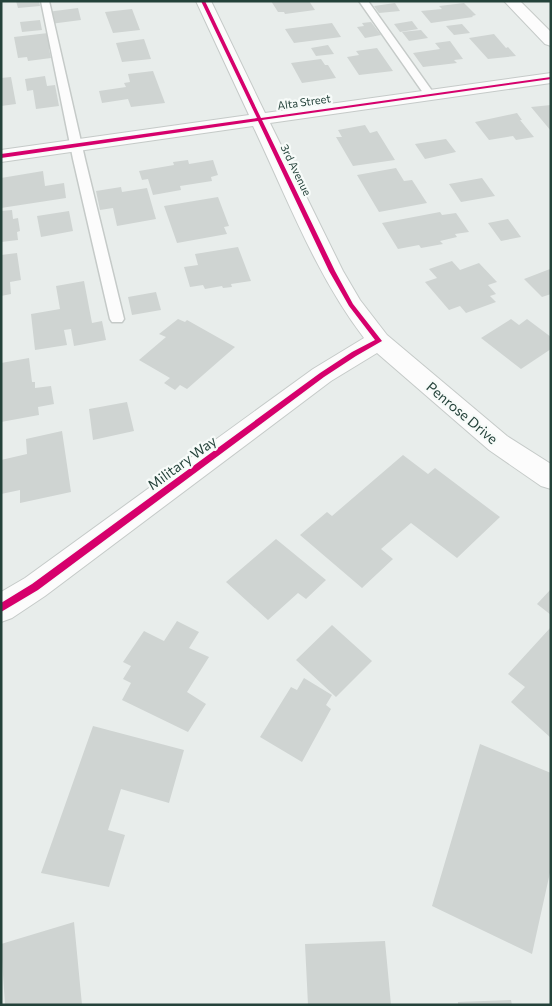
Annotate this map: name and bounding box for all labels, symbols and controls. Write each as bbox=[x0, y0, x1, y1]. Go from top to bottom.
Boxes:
street label: Alta Street bbox=[276, 91, 332, 112]
street label: 3rd Avenue bbox=[278, 142, 315, 198]
street label: Penrose Drive bbox=[423, 378, 501, 447]
street label: Military Way bbox=[144, 432, 219, 493]

